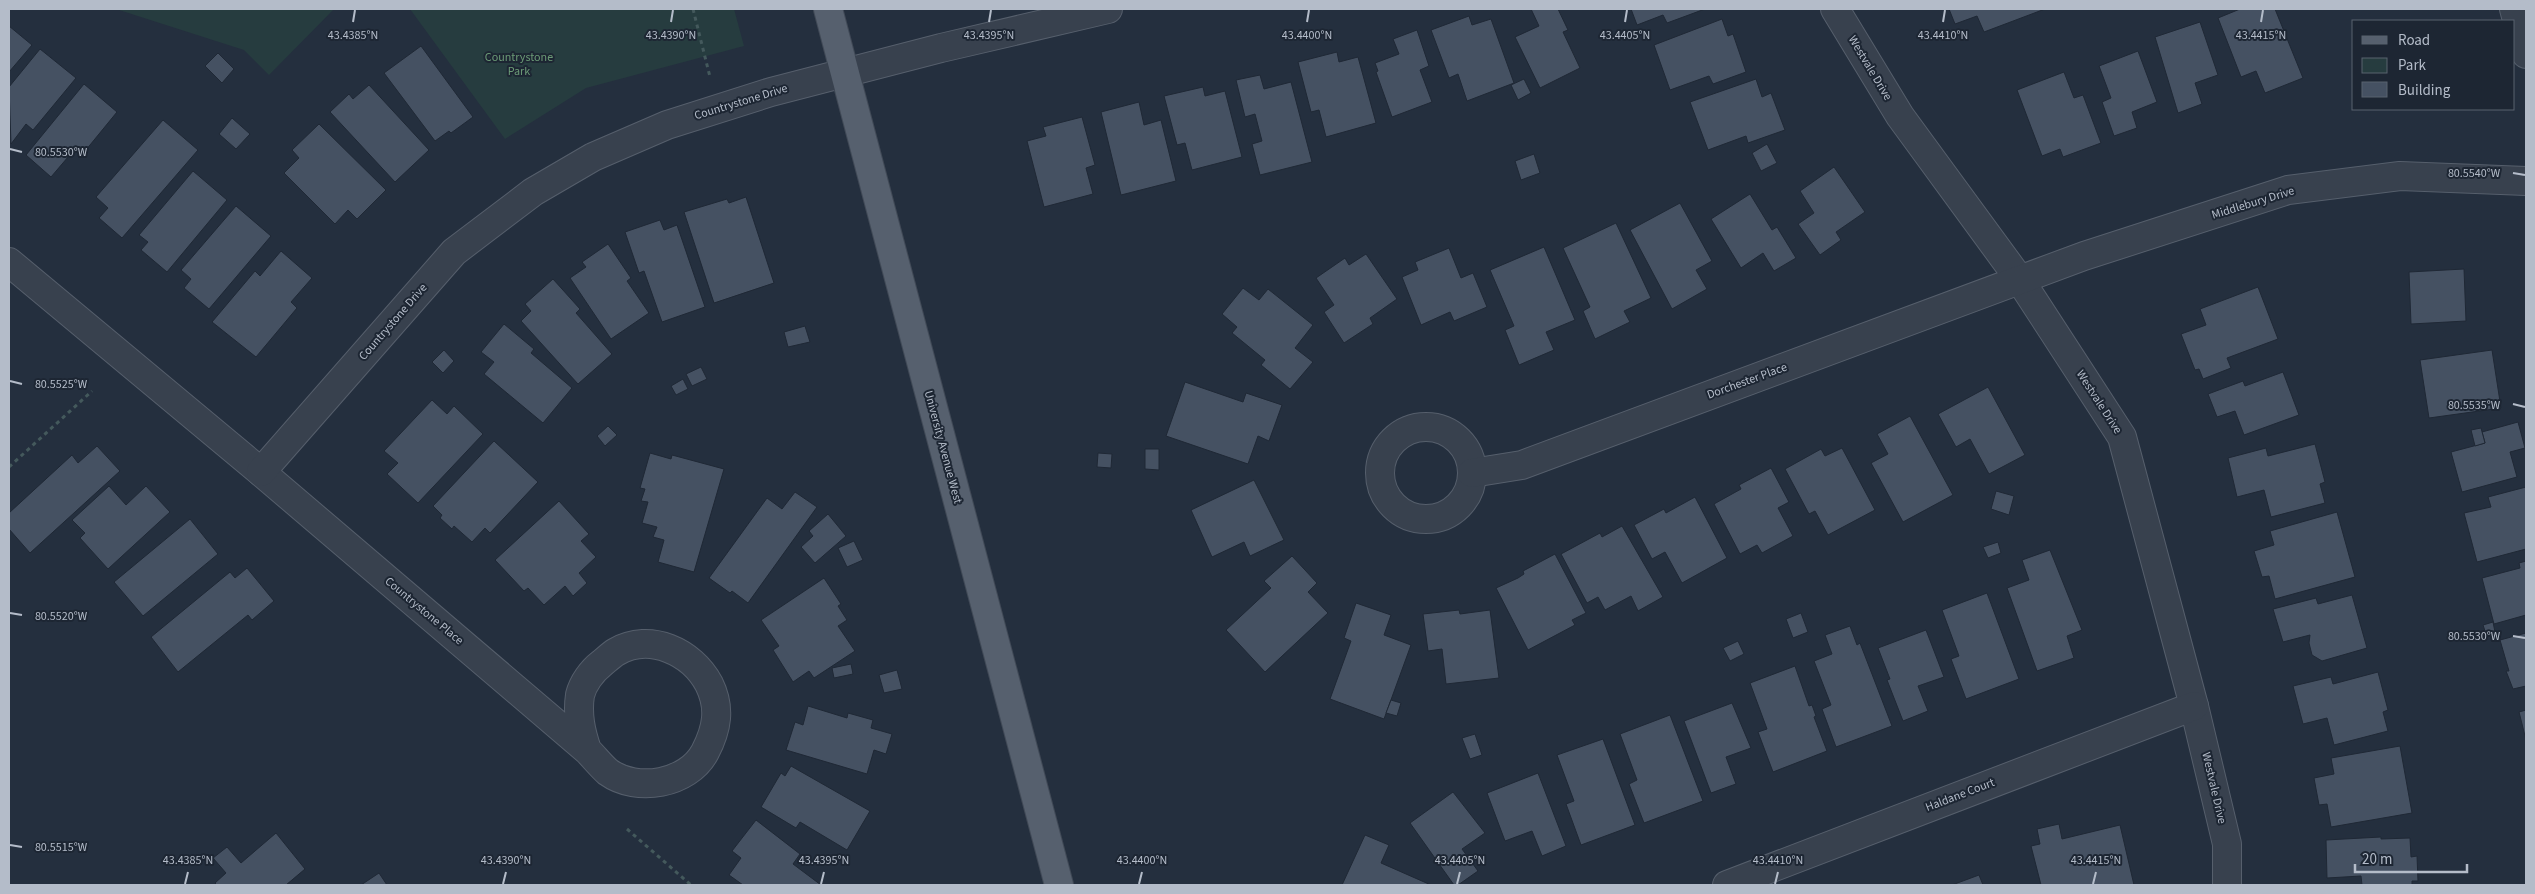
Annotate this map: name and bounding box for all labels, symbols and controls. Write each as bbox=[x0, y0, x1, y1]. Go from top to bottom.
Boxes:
legend bbox=[2352, 20, 2515, 110]
text: 43.4385°N bbox=[328, 27, 378, 44]
text: 43.4390°N bbox=[646, 27, 696, 44]
text: 43.4395°N bbox=[964, 27, 1014, 44]
text: 43.4400°N bbox=[1282, 27, 1332, 44]
text: 43.4405°N bbox=[1600, 27, 1650, 44]
text: 43.4410°N bbox=[1918, 27, 1968, 44]
text: 43.4415°N bbox=[2236, 27, 2286, 44]
text: Road bbox=[2398, 30, 2430, 51]
street label: Westvale Drive bbox=[1844, 32, 1896, 104]
park label: Countrystone Park bbox=[485, 49, 553, 80]
text: Park bbox=[2398, 55, 2427, 76]
street label: Countrystone Drive bbox=[692, 80, 790, 124]
text: Building bbox=[2398, 80, 2451, 101]
text: 80.5530°W bbox=[35, 144, 88, 161]
text: 80.5540°W bbox=[2448, 165, 2501, 182]
street label: Middlebury Drive bbox=[2210, 182, 2296, 224]
street label: Countrystone Drive bbox=[355, 280, 431, 364]
street label: Dorchester Place bbox=[1705, 359, 1789, 403]
street label: Westvale Drive bbox=[2072, 367, 2126, 437]
text: 80.5525°W bbox=[35, 376, 88, 393]
street label: University Avenue West bbox=[920, 389, 966, 505]
text: 80.5535°W bbox=[2448, 397, 2501, 414]
street label: Countrystone Place bbox=[381, 573, 467, 649]
text: 80.5520°W bbox=[35, 608, 88, 625]
text: 80.5530°W bbox=[2448, 628, 2501, 645]
street label: Westvale Drive bbox=[2198, 750, 2231, 826]
street label: Haldane Court bbox=[1923, 774, 1997, 816]
text: 80.5515°W bbox=[35, 839, 88, 856]
scale bar bbox=[2355, 842, 2468, 874]
text: 20 m bbox=[2362, 849, 2392, 870]
text: 43.4385°N bbox=[163, 852, 213, 869]
text: 43.4390°N bbox=[481, 852, 531, 869]
text: 43.4395°N bbox=[799, 852, 849, 869]
text: 43.4400°N bbox=[1117, 852, 1167, 869]
text: 43.4405°N bbox=[1435, 852, 1485, 869]
text: 43.4410°N bbox=[1753, 852, 1803, 869]
text: 43.4415°N bbox=[2071, 852, 2121, 869]

